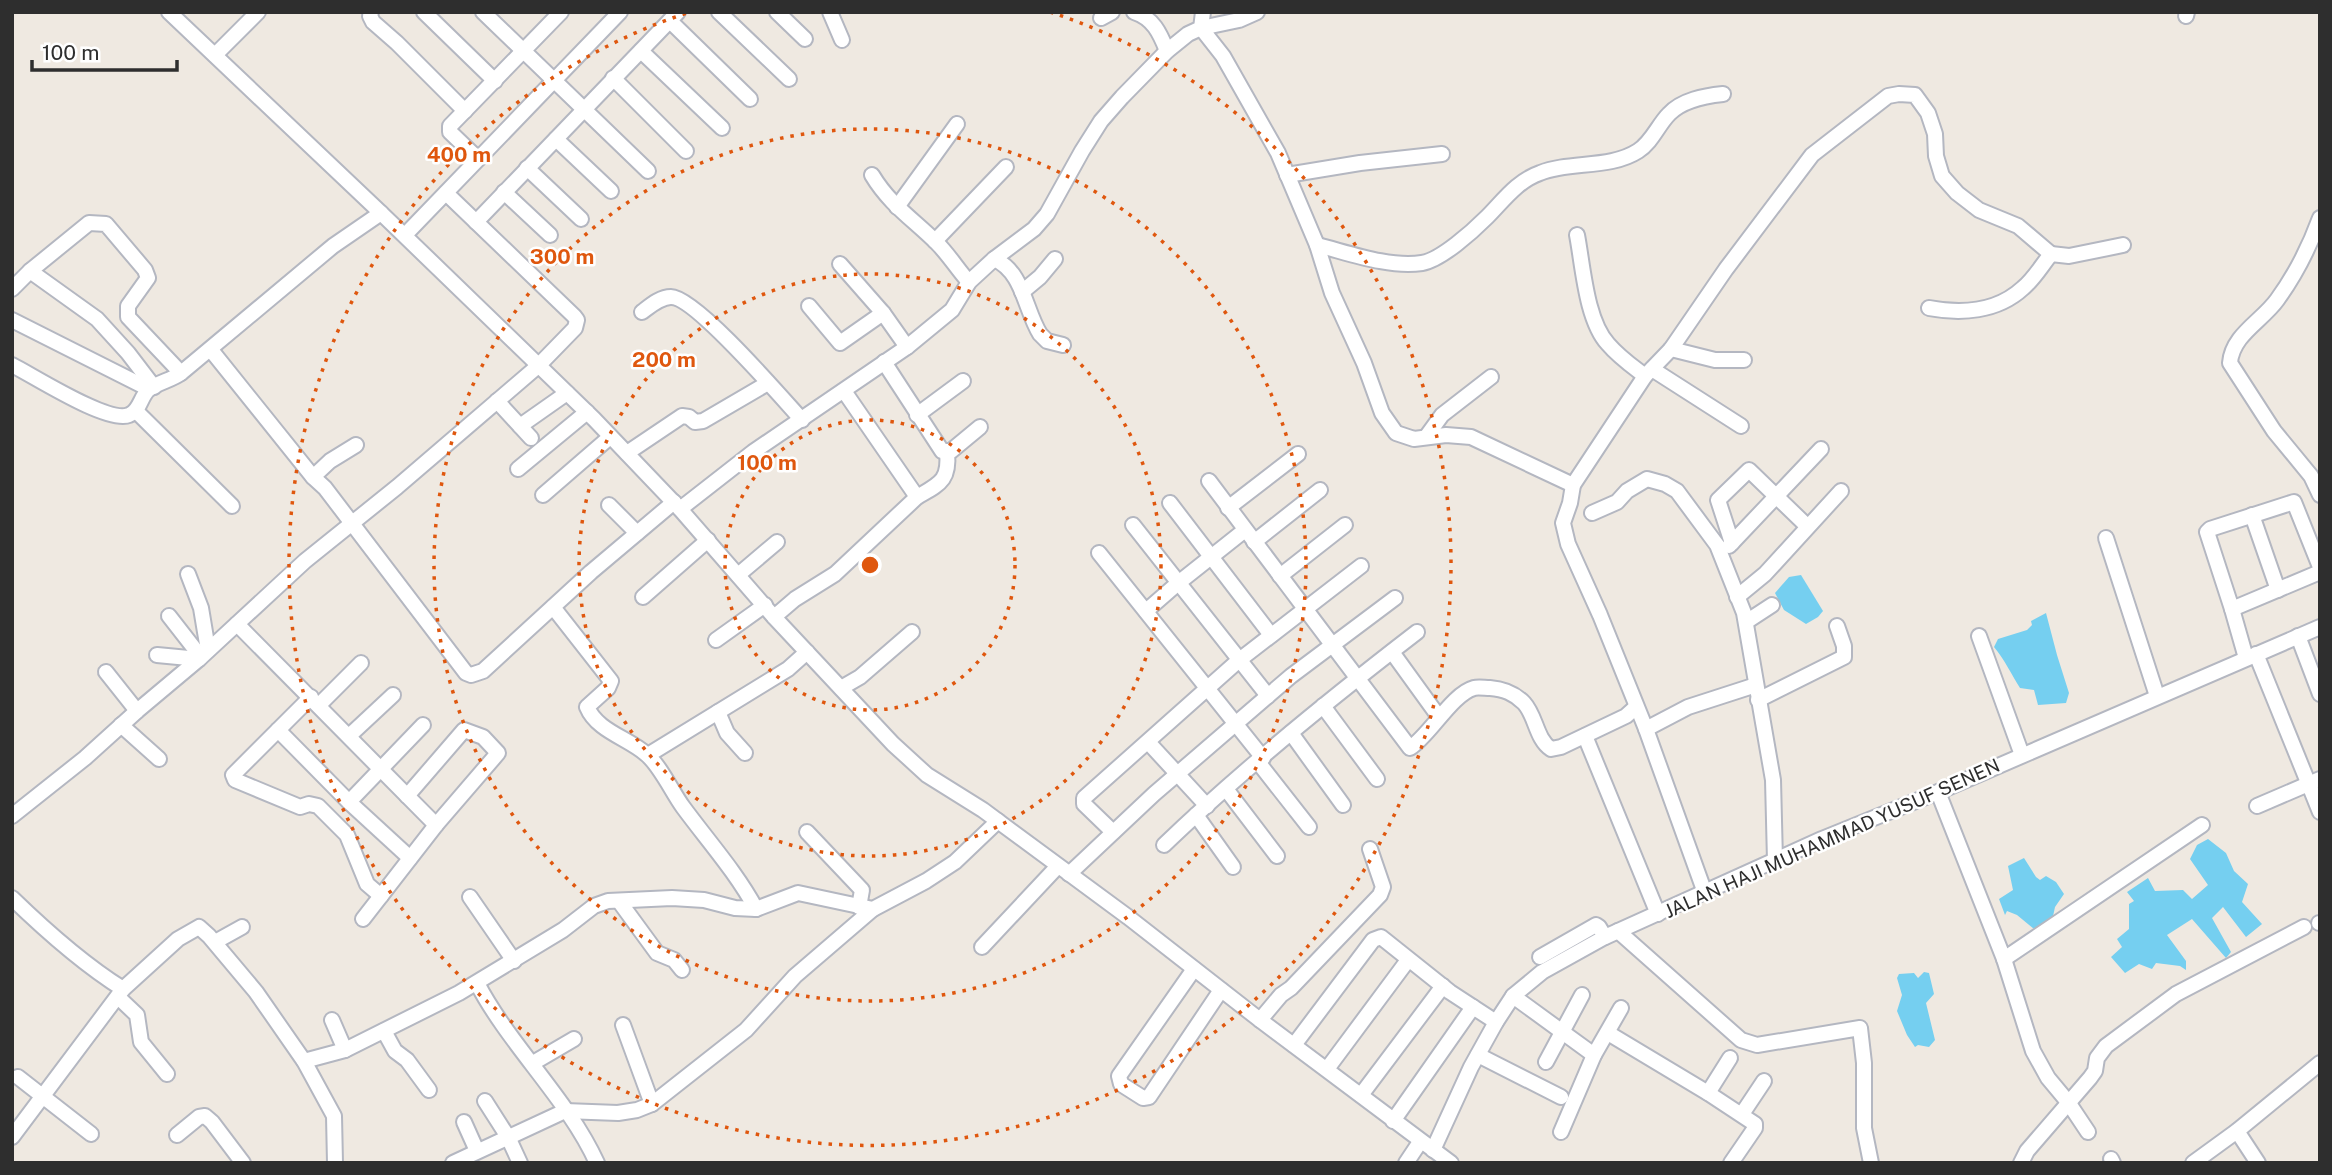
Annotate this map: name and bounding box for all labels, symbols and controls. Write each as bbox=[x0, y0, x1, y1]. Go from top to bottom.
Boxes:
scale bar bbox=[32, 28, 177, 72]
text: 100 m bbox=[42, 40, 99, 65]
text: 400 m bbox=[427, 142, 491, 167]
text: 300 m bbox=[530, 244, 594, 269]
text: 200 m bbox=[632, 347, 696, 372]
text: 100 m bbox=[737, 450, 797, 475]
centre of rings bbox=[858, 553, 882, 577]
street label: JALAN HAJI MUHAMMAD YUSUF SENEN bbox=[1661, 754, 2003, 922]

